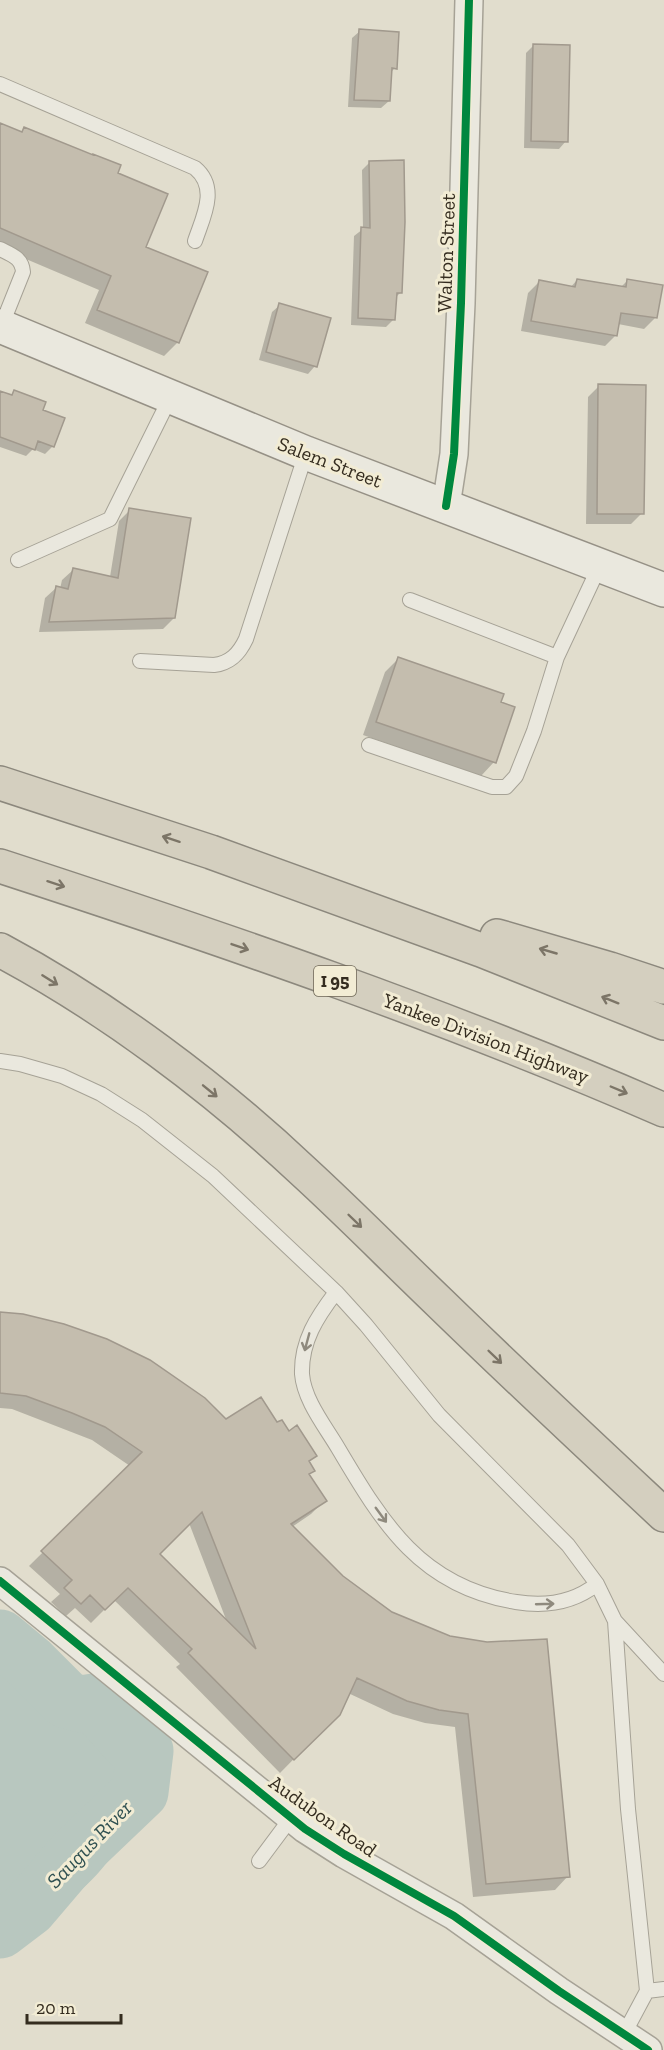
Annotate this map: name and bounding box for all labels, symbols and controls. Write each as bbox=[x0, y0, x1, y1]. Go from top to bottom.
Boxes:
street label: Walton Street bbox=[432, 192, 460, 313]
street label: Salem Street bbox=[275, 431, 386, 493]
one-way arrow bbox=[162, 832, 181, 843]
one-way arrow bbox=[46, 879, 65, 890]
one-way arrow bbox=[230, 943, 249, 954]
one-way arrow bbox=[539, 945, 558, 956]
road number: I 95 bbox=[314, 966, 356, 996]
one-way arrow bbox=[41, 974, 58, 986]
street label: Yankee Division Highway bbox=[379, 987, 593, 1089]
one-way arrow bbox=[601, 994, 620, 1005]
one-way arrow bbox=[202, 1085, 218, 1098]
one-way arrow bbox=[609, 1085, 627, 1096]
one-way arrow bbox=[348, 1214, 363, 1229]
one-way arrow bbox=[300, 1332, 312, 1351]
one-way arrow bbox=[488, 1350, 503, 1364]
one-way arrow bbox=[375, 1506, 387, 1522]
one-way arrow bbox=[534, 1598, 554, 1609]
street label: Audubon Road bbox=[265, 1770, 381, 1862]
water label: Saugus River bbox=[41, 1795, 137, 1893]
scale bar bbox=[27, 1987, 122, 2025]
text: 20 m bbox=[36, 1997, 76, 2019]

